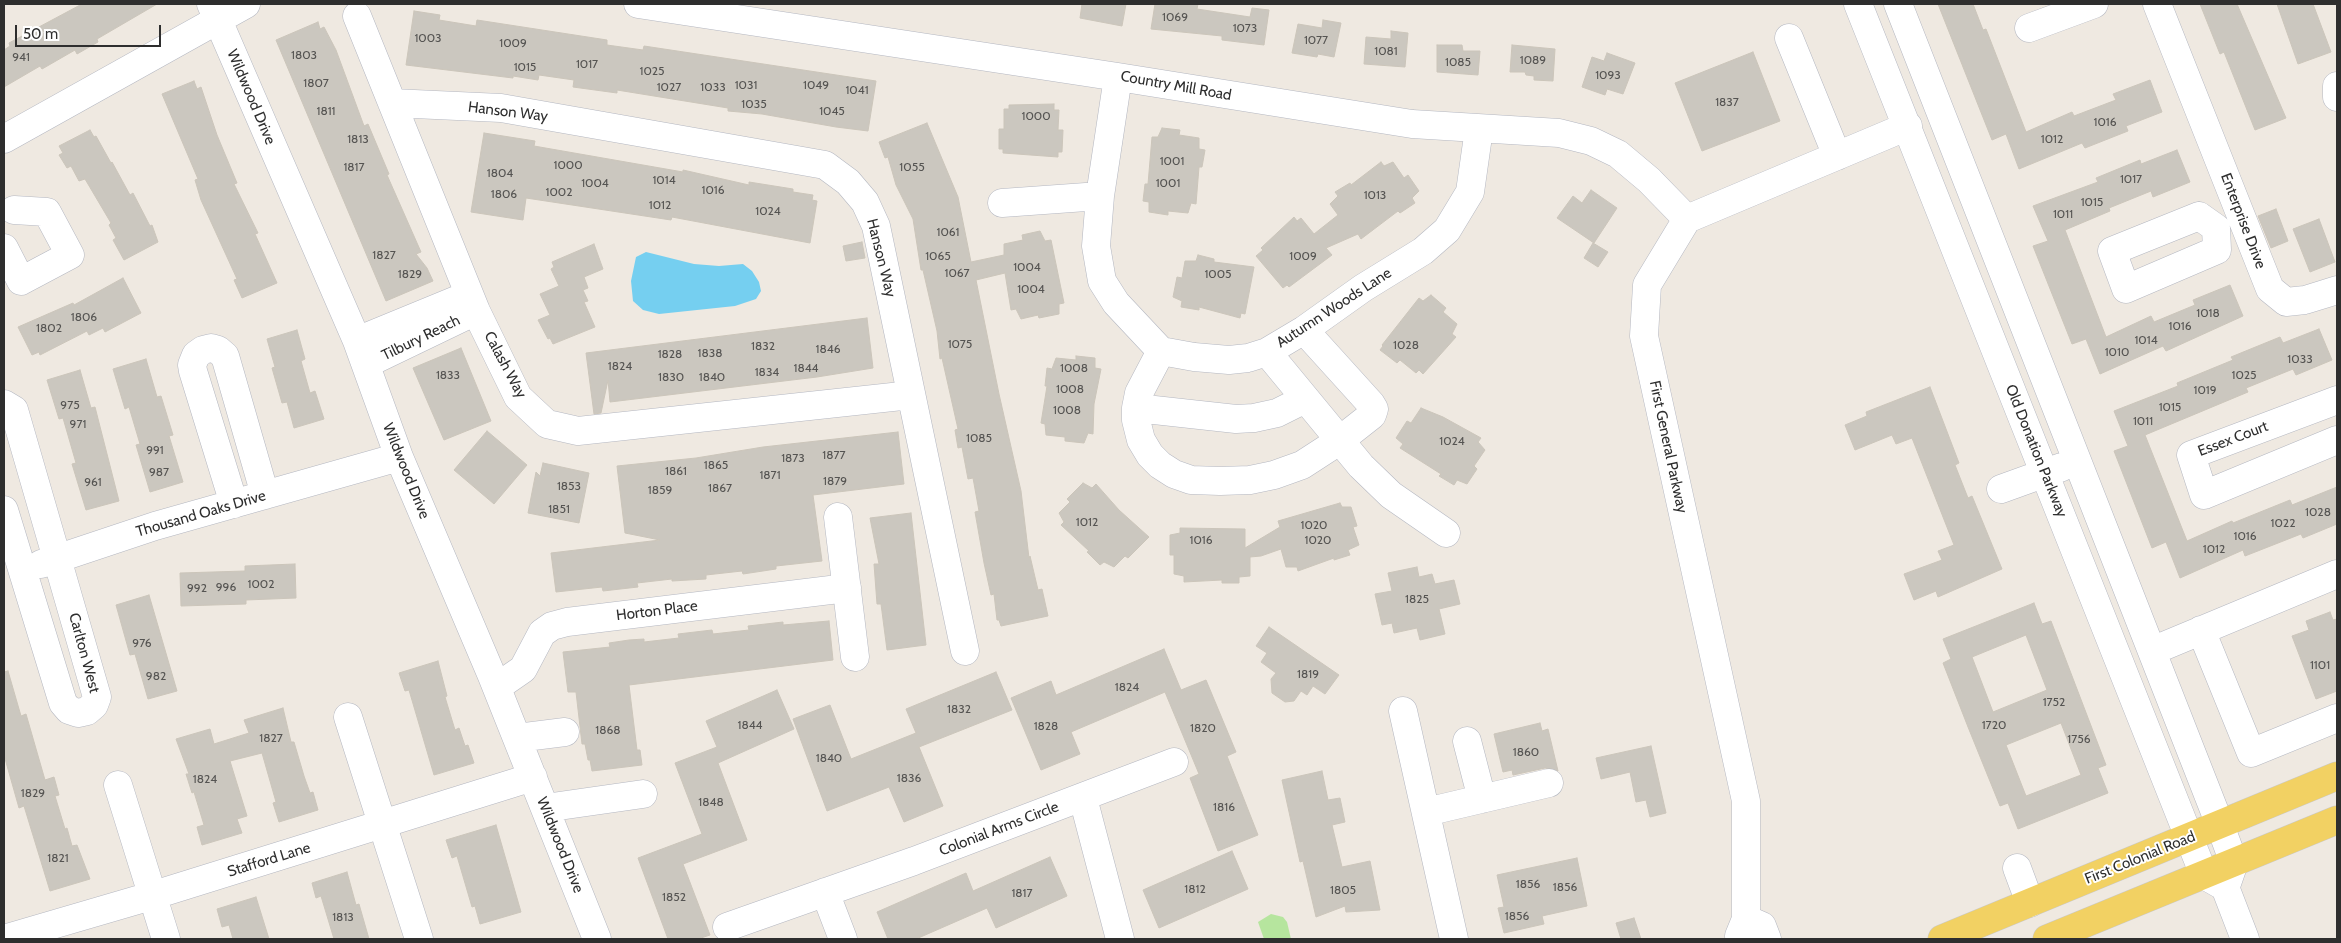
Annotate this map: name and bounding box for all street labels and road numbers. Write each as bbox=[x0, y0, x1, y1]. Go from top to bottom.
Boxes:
street label: Wildwood Drive bbox=[223, 47, 279, 147]
street label: Country Mill Road bbox=[1119, 67, 1233, 105]
street label: Hanson Way bbox=[467, 98, 549, 126]
street label: Enterprise Drive bbox=[2216, 171, 2270, 271]
street label: Hanson Way bbox=[863, 217, 899, 299]
street label: Autumn Woods Lane bbox=[1273, 264, 1395, 352]
street label: Tilbury Reach bbox=[379, 311, 463, 365]
street label: Calash Way bbox=[480, 329, 530, 401]
street label: First General Parkway bbox=[1645, 379, 1691, 515]
street label: Old Donation Parkway bbox=[2001, 382, 2071, 520]
street label: Essex Court bbox=[2195, 417, 2271, 461]
street label: Wildwood Drive bbox=[379, 420, 433, 522]
street label: Thousand Oaks Drive bbox=[134, 487, 268, 541]
street label: Horton Place bbox=[615, 597, 699, 625]
street label: Carlton West bbox=[65, 611, 103, 695]
street label: Wildwood Drive bbox=[533, 794, 587, 896]
street label: Colonial Arms Circle bbox=[937, 798, 1061, 860]
street label: First Colonial Road bbox=[2082, 828, 2198, 888]
street label: Stafford Lane bbox=[225, 839, 313, 881]

